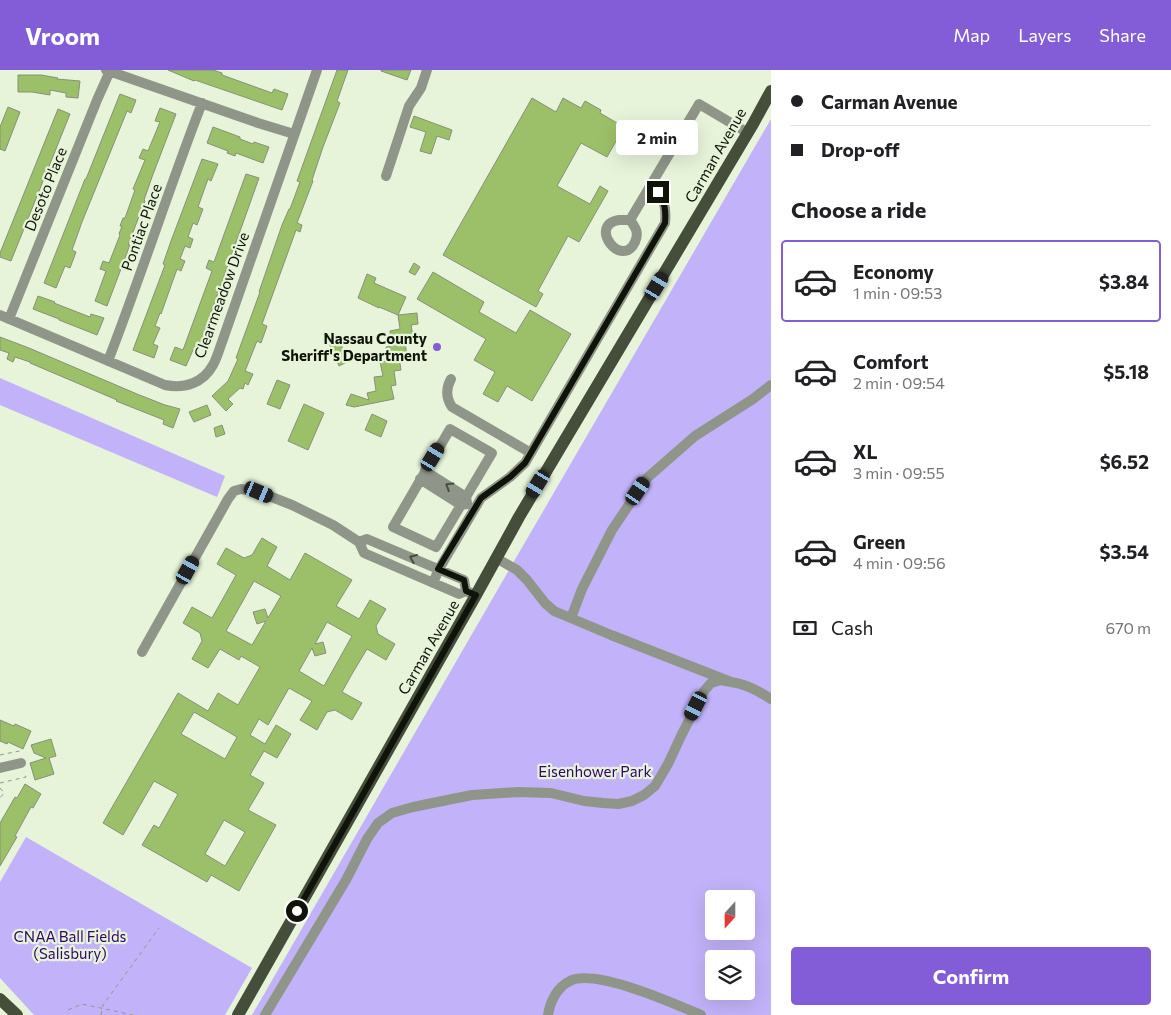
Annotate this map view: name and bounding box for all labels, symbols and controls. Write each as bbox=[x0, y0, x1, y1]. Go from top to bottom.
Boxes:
text: Vroom bbox=[25, 21, 100, 50]
text: Map bbox=[953, 24, 990, 46]
text: Layers bbox=[1018, 24, 1071, 46]
text: Share bbox=[1099, 24, 1146, 46]
text: Carman Avenue bbox=[821, 90, 958, 113]
street label: Carman Avenue bbox=[681, 104, 749, 206]
callout: 2 min bbox=[617, 119, 699, 154]
text: 2 min bbox=[637, 128, 677, 147]
text: Drop-off bbox=[821, 138, 900, 161]
street label: Desoto Place bbox=[20, 144, 70, 234]
street label: Pontiac Place bbox=[117, 181, 165, 273]
route end bbox=[647, 181, 669, 203]
text: Choose a ride bbox=[791, 196, 926, 223]
street label: Clearmeadow Drive bbox=[190, 229, 252, 361]
icon: car bbox=[793, 259, 838, 304]
text: Economy bbox=[853, 260, 934, 283]
car bbox=[642, 269, 671, 303]
text: $3.84 bbox=[1099, 270, 1149, 293]
text: 1 min · 09:53 bbox=[853, 283, 942, 302]
place label: Nassau County Sheriff's Department bbox=[281, 329, 428, 364]
marker: Nassau County Sheriff's Department bbox=[431, 341, 443, 353]
icon: car bbox=[793, 349, 838, 394]
text: Comfort bbox=[853, 350, 929, 373]
text: $5.18 bbox=[1103, 360, 1149, 383]
text: 2 min · 09:54 bbox=[853, 373, 945, 392]
icon: car bbox=[793, 439, 838, 484]
car bbox=[418, 440, 447, 474]
text: XL bbox=[853, 440, 878, 463]
text: $6.52 bbox=[1100, 450, 1149, 473]
text: 3 min · 09:55 bbox=[853, 463, 945, 482]
car bbox=[523, 467, 552, 501]
car bbox=[623, 474, 652, 508]
car bbox=[242, 479, 275, 505]
one-way arrow bbox=[445, 482, 454, 492]
icon: car bbox=[793, 529, 838, 574]
text: Green bbox=[853, 530, 905, 553]
text: $3.54 bbox=[1100, 540, 1149, 563]
car bbox=[174, 553, 201, 587]
text: 4 min · 09:56 bbox=[853, 553, 946, 572]
one-way arrow bbox=[409, 554, 418, 565]
street label: Carman Avenue bbox=[394, 596, 462, 698]
icon: cash bbox=[791, 614, 819, 642]
text: Cash bbox=[831, 616, 873, 639]
text: 670 m bbox=[1105, 618, 1151, 637]
car bbox=[682, 689, 709, 723]
park label: Eisenhower Park bbox=[538, 762, 652, 780]
north arrow bbox=[705, 890, 755, 940]
map controls bbox=[705, 890, 755, 1000]
route start bbox=[286, 900, 308, 922]
park label: CNAA Ball Fields (Salisbury) bbox=[14, 927, 127, 962]
button: Confirm bbox=[791, 947, 1151, 1005]
button: layers bbox=[705, 950, 755, 1000]

